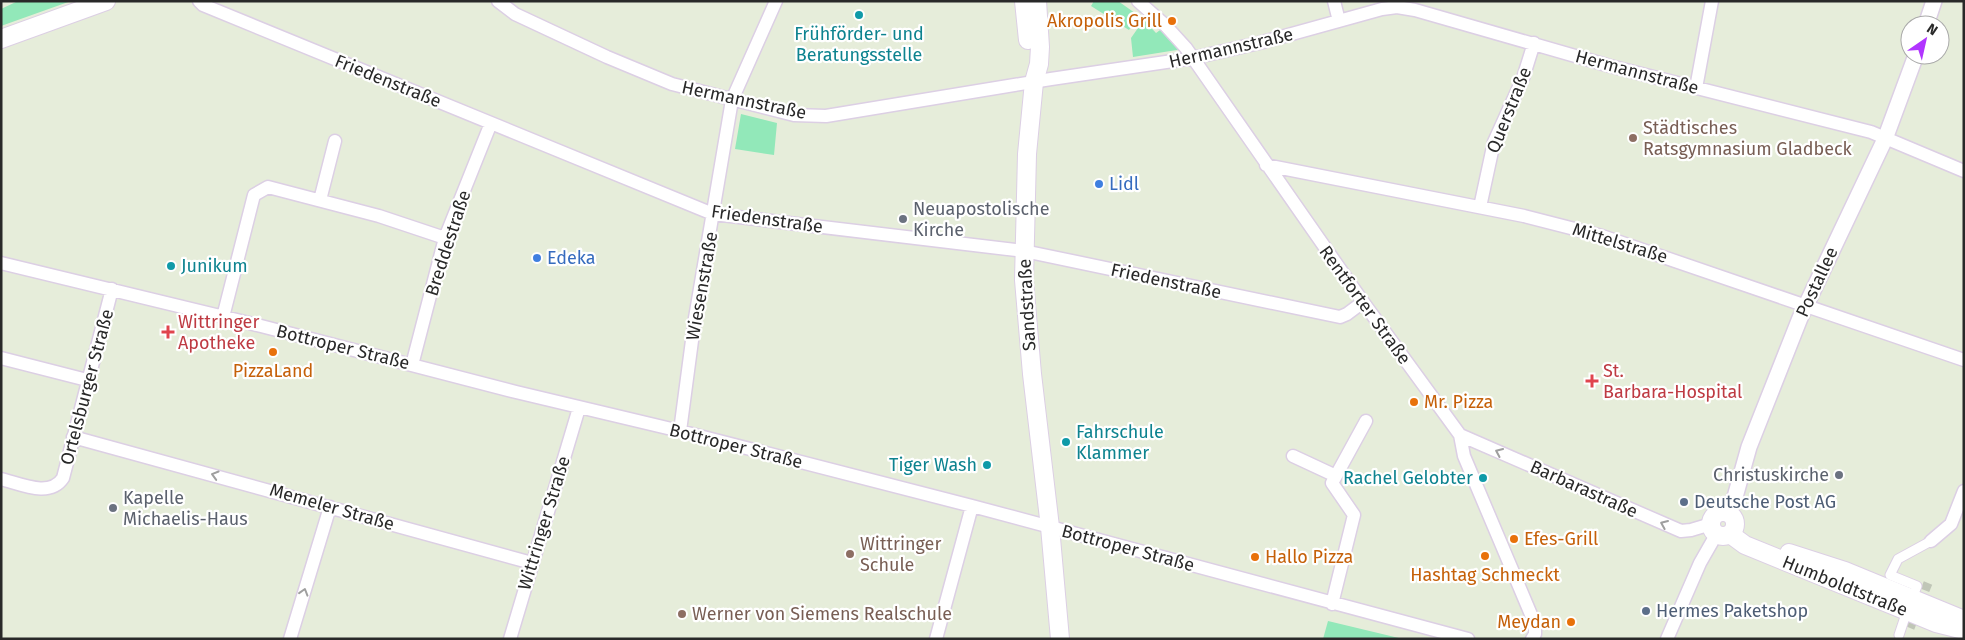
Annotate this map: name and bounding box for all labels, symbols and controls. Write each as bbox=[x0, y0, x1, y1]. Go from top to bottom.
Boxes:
marker: Frühförder- und Beratungsstelle bbox=[853, 9, 865, 21]
place label: Akropolis Grill bbox=[1047, 10, 1162, 32]
marker: Akropolis Grill bbox=[1166, 15, 1178, 27]
north arrow bbox=[1900, 15, 1950, 65]
text: N bbox=[1923, 20, 1941, 39]
place label: Frühförder- und Beratungsstelle bbox=[794, 23, 924, 66]
street label: Hermannstraße bbox=[1167, 23, 1295, 73]
street label: Hermannstraße bbox=[1573, 45, 1701, 99]
street label: Friedenstraße bbox=[332, 50, 444, 112]
street label: Querstraße bbox=[1482, 64, 1536, 156]
street label: Hermannstraße bbox=[680, 76, 808, 124]
place label: Städtisches Ratsgymnasium Gladbeck bbox=[1643, 117, 1853, 160]
marker: Städtisches Ratsgymnasium Gladbeck bbox=[1627, 132, 1639, 144]
place label: Lidl bbox=[1109, 173, 1139, 195]
marker: Lidl bbox=[1093, 178, 1105, 190]
street label: Breddestraße bbox=[421, 187, 475, 299]
place label: Neuapostolische Kirche bbox=[913, 198, 1049, 241]
street label: Friedenstraße bbox=[710, 200, 824, 238]
marker: Neuapostolische Kirche bbox=[897, 213, 909, 225]
street label: Mittelstraße bbox=[1570, 218, 1670, 268]
street label: Wiesenstraße bbox=[682, 230, 722, 342]
street label: Rentforter Straße bbox=[1315, 241, 1415, 369]
street label: Postallee bbox=[1791, 243, 1843, 321]
place label: Edeka bbox=[547, 247, 596, 269]
marker: Edeka bbox=[531, 252, 543, 264]
place label: Junikum bbox=[181, 255, 248, 277]
street label: Sandstraße bbox=[1014, 258, 1040, 352]
street label: Friedenstraße bbox=[1109, 259, 1223, 303]
marker: Junikum bbox=[165, 260, 177, 272]
street label: Ortelsburger Straße bbox=[56, 307, 118, 467]
place label: Wittringer Apotheke bbox=[178, 311, 259, 354]
street label: Bottroper Straße bbox=[274, 320, 412, 374]
marker: Wittringer Apotheke bbox=[162, 326, 174, 338]
marker: PizzaLand bbox=[267, 346, 279, 358]
place label: PizzaLand bbox=[233, 360, 313, 382]
place label: St. Barbara-Hospital bbox=[1603, 360, 1742, 403]
marker: St. Barbara-Hospital bbox=[1585, 374, 1599, 388]
place label: Mr. Pizza bbox=[1424, 391, 1493, 413]
marker: Mr. Pizza bbox=[1408, 396, 1420, 408]
street label: Bottroper Straße bbox=[667, 419, 805, 473]
place label: Fahrschule Klammer bbox=[1076, 421, 1164, 464]
marker: Fahrschule Klammer bbox=[1060, 436, 1072, 448]
one-way arrow bbox=[1495, 448, 1504, 459]
street label: Wittringer Straße bbox=[513, 453, 575, 593]
place label: Tiger Wash bbox=[889, 454, 977, 476]
street label: Barbarastraße bbox=[1527, 455, 1641, 523]
marker: Tiger Wash bbox=[981, 459, 993, 471]
place label: Christuskirche bbox=[1713, 464, 1829, 486]
place label: Rachel Gelobter bbox=[1343, 467, 1473, 489]
marker: Christuskirche bbox=[1833, 469, 1845, 481]
one-way arrow bbox=[211, 470, 220, 481]
marker: Rachel Gelobter bbox=[1477, 472, 1489, 484]
street label: Memeler Straße bbox=[267, 479, 397, 535]
place label: Kapelle Michaelis-Haus bbox=[123, 487, 248, 530]
place label: Deutsche Post AG bbox=[1694, 491, 1836, 513]
marker: Deutsche Post AG bbox=[1678, 496, 1690, 508]
marker: Kapelle Michaelis-Haus bbox=[107, 502, 119, 514]
street label: Bottroper Straße bbox=[1059, 520, 1197, 576]
one-way arrow bbox=[1660, 520, 1669, 531]
place label: Efes-Grill bbox=[1524, 528, 1598, 550]
place label: Wittringer Schule bbox=[860, 533, 941, 576]
marker: Efes-Grill bbox=[1508, 533, 1520, 545]
place label: Hallo Pizza bbox=[1265, 546, 1353, 568]
marker: Wittringer Schule bbox=[844, 548, 856, 560]
marker: Hashtag Schmeckt bbox=[1479, 550, 1491, 562]
marker: Hallo Pizza bbox=[1249, 551, 1261, 563]
street label: Humboldtstraße bbox=[1779, 551, 1911, 621]
place label: Hashtag Schmeckt bbox=[1410, 564, 1560, 586]
one-way arrow bbox=[298, 588, 308, 597]
place label: Hermes Paketshop bbox=[1656, 600, 1808, 622]
place label: Werner von Siemens Realschule bbox=[692, 603, 952, 625]
marker: Hermes Paketshop bbox=[1640, 605, 1652, 617]
marker: Werner von Siemens Realschule bbox=[676, 608, 688, 620]
place label: Meydan bbox=[1497, 611, 1561, 633]
marker: Meydan bbox=[1565, 616, 1577, 628]

